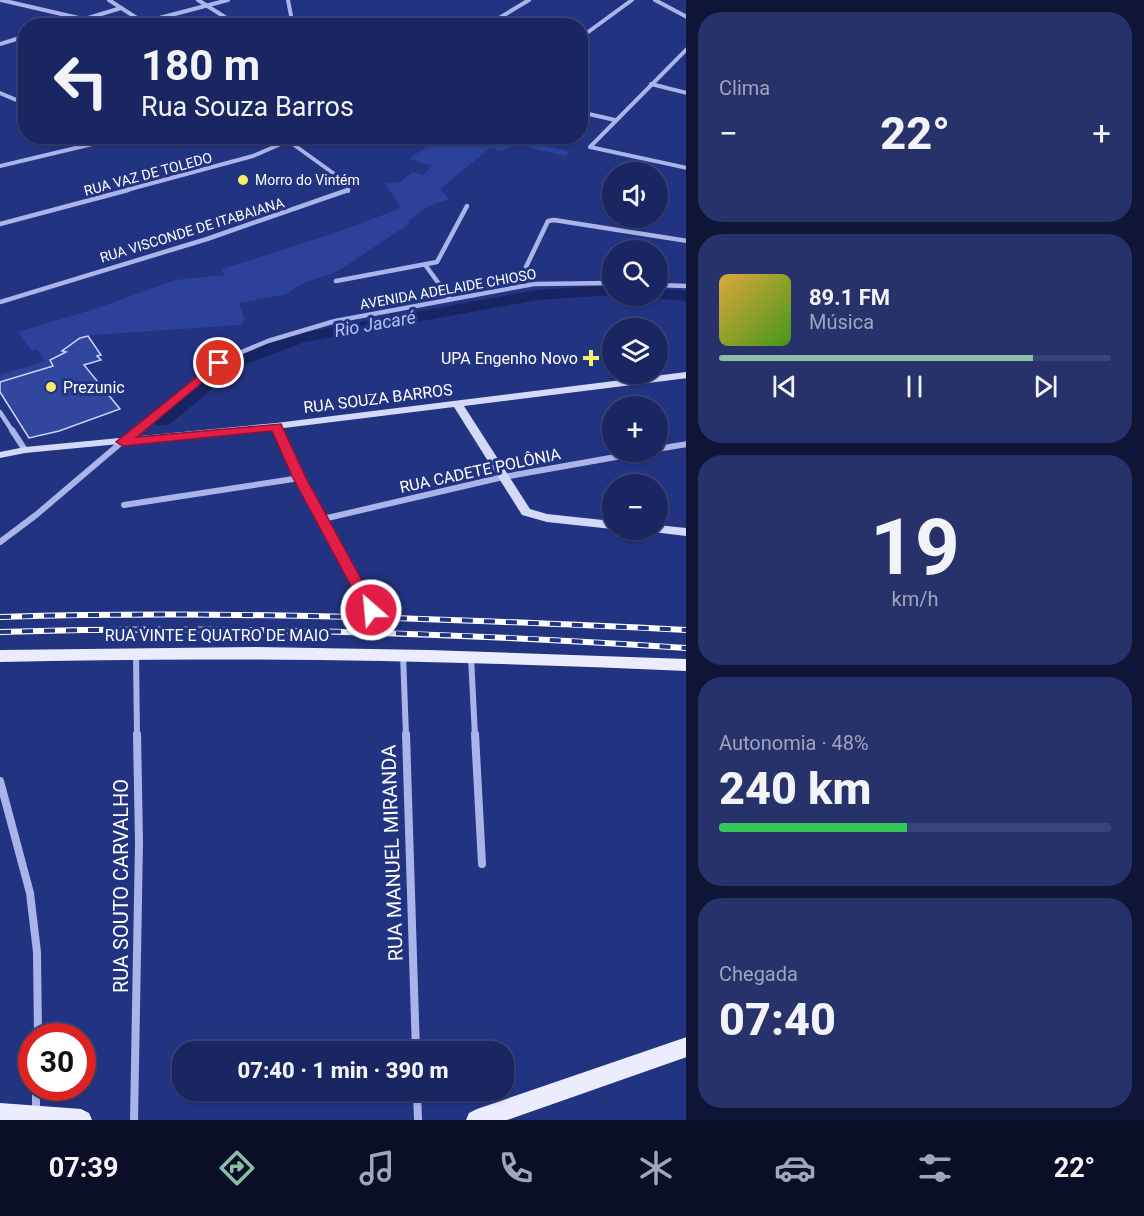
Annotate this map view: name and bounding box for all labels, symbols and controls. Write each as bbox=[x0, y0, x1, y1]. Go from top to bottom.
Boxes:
text: 180 m bbox=[141, 41, 260, 90]
icon: left bbox=[42, 42, 120, 120]
text: Clima bbox=[719, 76, 770, 100]
text: Rua Souza Barros bbox=[141, 91, 354, 123]
text: 22° bbox=[880, 107, 950, 160]
text: − bbox=[719, 114, 738, 153]
text: + bbox=[1092, 114, 1111, 153]
street label: RUA VAZ DE TOLEDO bbox=[82, 149, 214, 199]
map controls bbox=[602, 162, 668, 540]
button: sound bbox=[602, 162, 668, 228]
place label: Morro do Vintém bbox=[255, 172, 360, 188]
marker: Morro do Vintém bbox=[236, 173, 250, 187]
street label: RUA VISCONDE DE ITABAIANA bbox=[98, 194, 286, 266]
button: search bbox=[602, 240, 668, 306]
street label: AVENIDA ADELAIDE CHIOSO bbox=[359, 266, 537, 312]
text: 89.1 FM bbox=[809, 285, 890, 310]
water label: Rio Jacaré bbox=[333, 306, 417, 341]
text: Música bbox=[809, 310, 874, 334]
button: layers bbox=[602, 318, 668, 384]
pin bbox=[193, 337, 244, 388]
icon: arrive bbox=[202, 346, 235, 379]
place label: UPA Engenho Novo bbox=[441, 349, 578, 368]
marker: UPA Engenho Novo bbox=[582, 349, 600, 367]
icon: previous bbox=[768, 370, 801, 403]
icon: pause bbox=[898, 370, 931, 403]
icon: next bbox=[1029, 370, 1062, 403]
place label: Prezunic bbox=[63, 378, 125, 397]
marker: Prezunic bbox=[44, 380, 58, 394]
street label: RUA SOUZA BARROS bbox=[302, 380, 454, 417]
button: + bbox=[602, 396, 668, 462]
street label: RUA CADETE POLÔNIA bbox=[398, 443, 563, 497]
button: − bbox=[602, 474, 668, 540]
text: 19 bbox=[870, 502, 960, 593]
position arrow bbox=[339, 578, 403, 642]
text: km/h bbox=[892, 587, 938, 611]
street label: RUA VINTE E QUATRO DE MAIO bbox=[105, 626, 329, 645]
text: Autonomia · 48% bbox=[719, 731, 869, 755]
street label: RUA MANUEL MIRANDA bbox=[376, 744, 408, 962]
text: 240 km bbox=[719, 762, 871, 815]
street label: RUA SOUTO CARVALHO bbox=[109, 779, 133, 993]
text: Chegada bbox=[719, 962, 798, 986]
text: 07:40 bbox=[719, 993, 836, 1046]
speed limit sign: 30 bbox=[18, 1023, 96, 1101]
text: 07:40 · 1 min · 390 m bbox=[238, 1058, 448, 1083]
icon: directions bbox=[216, 1147, 258, 1189]
icon: music bbox=[356, 1147, 398, 1189]
icon: phone bbox=[495, 1147, 537, 1189]
icon: climate bbox=[635, 1147, 677, 1189]
icon: car bbox=[774, 1147, 816, 1189]
icon: filters bbox=[914, 1147, 956, 1189]
text: 07:39 bbox=[49, 1152, 118, 1184]
text: 22° bbox=[1054, 1152, 1095, 1184]

